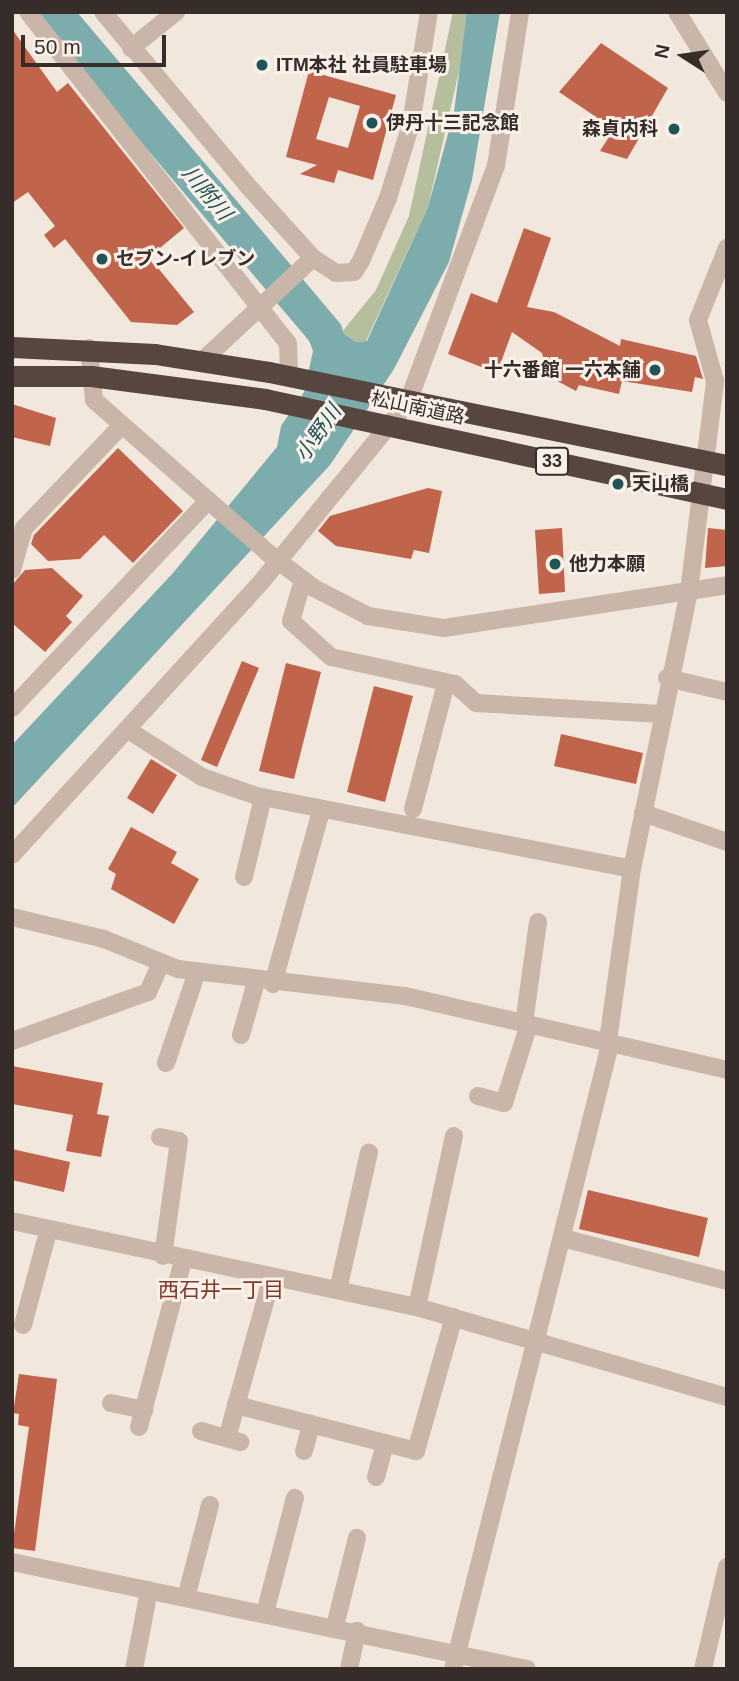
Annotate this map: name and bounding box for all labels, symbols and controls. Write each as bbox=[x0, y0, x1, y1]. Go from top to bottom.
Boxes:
scale bar bbox=[24, 21, 170, 65]
north arrow bbox=[648, 21, 718, 91]
text: 50 m bbox=[34, 35, 81, 58]
text: N bbox=[650, 43, 674, 60]
place label: ITM本社 社員駐車場 bbox=[276, 54, 447, 76]
marker: ITM本社 社員駐車場 bbox=[254, 57, 270, 73]
place label: 伊丹十三記念館 bbox=[386, 112, 519, 134]
marker: 伊丹十三記念館 bbox=[364, 115, 380, 131]
place label: 森貞内科 bbox=[582, 118, 658, 140]
marker: 森貞内科 bbox=[664, 119, 684, 139]
water label: 川附川 bbox=[177, 161, 237, 225]
place label: セブン-イレブン bbox=[116, 248, 255, 270]
marker: セブン-イレブン bbox=[94, 251, 110, 267]
place label: 十六番館 一六本舗 bbox=[484, 359, 641, 381]
marker: 十六番館 一六本舗 bbox=[647, 362, 663, 378]
street label: 松山南道路 bbox=[369, 387, 467, 429]
water label: 小野川 bbox=[290, 400, 346, 466]
road number: 33 bbox=[534, 447, 570, 476]
place label: 天山橋 bbox=[632, 473, 689, 495]
marker: 天山橋 bbox=[610, 476, 626, 492]
place label: 他力本願 bbox=[569, 553, 645, 575]
marker: 他力本願 bbox=[547, 556, 563, 572]
district label: 西石井一丁目 bbox=[158, 1277, 284, 1303]

